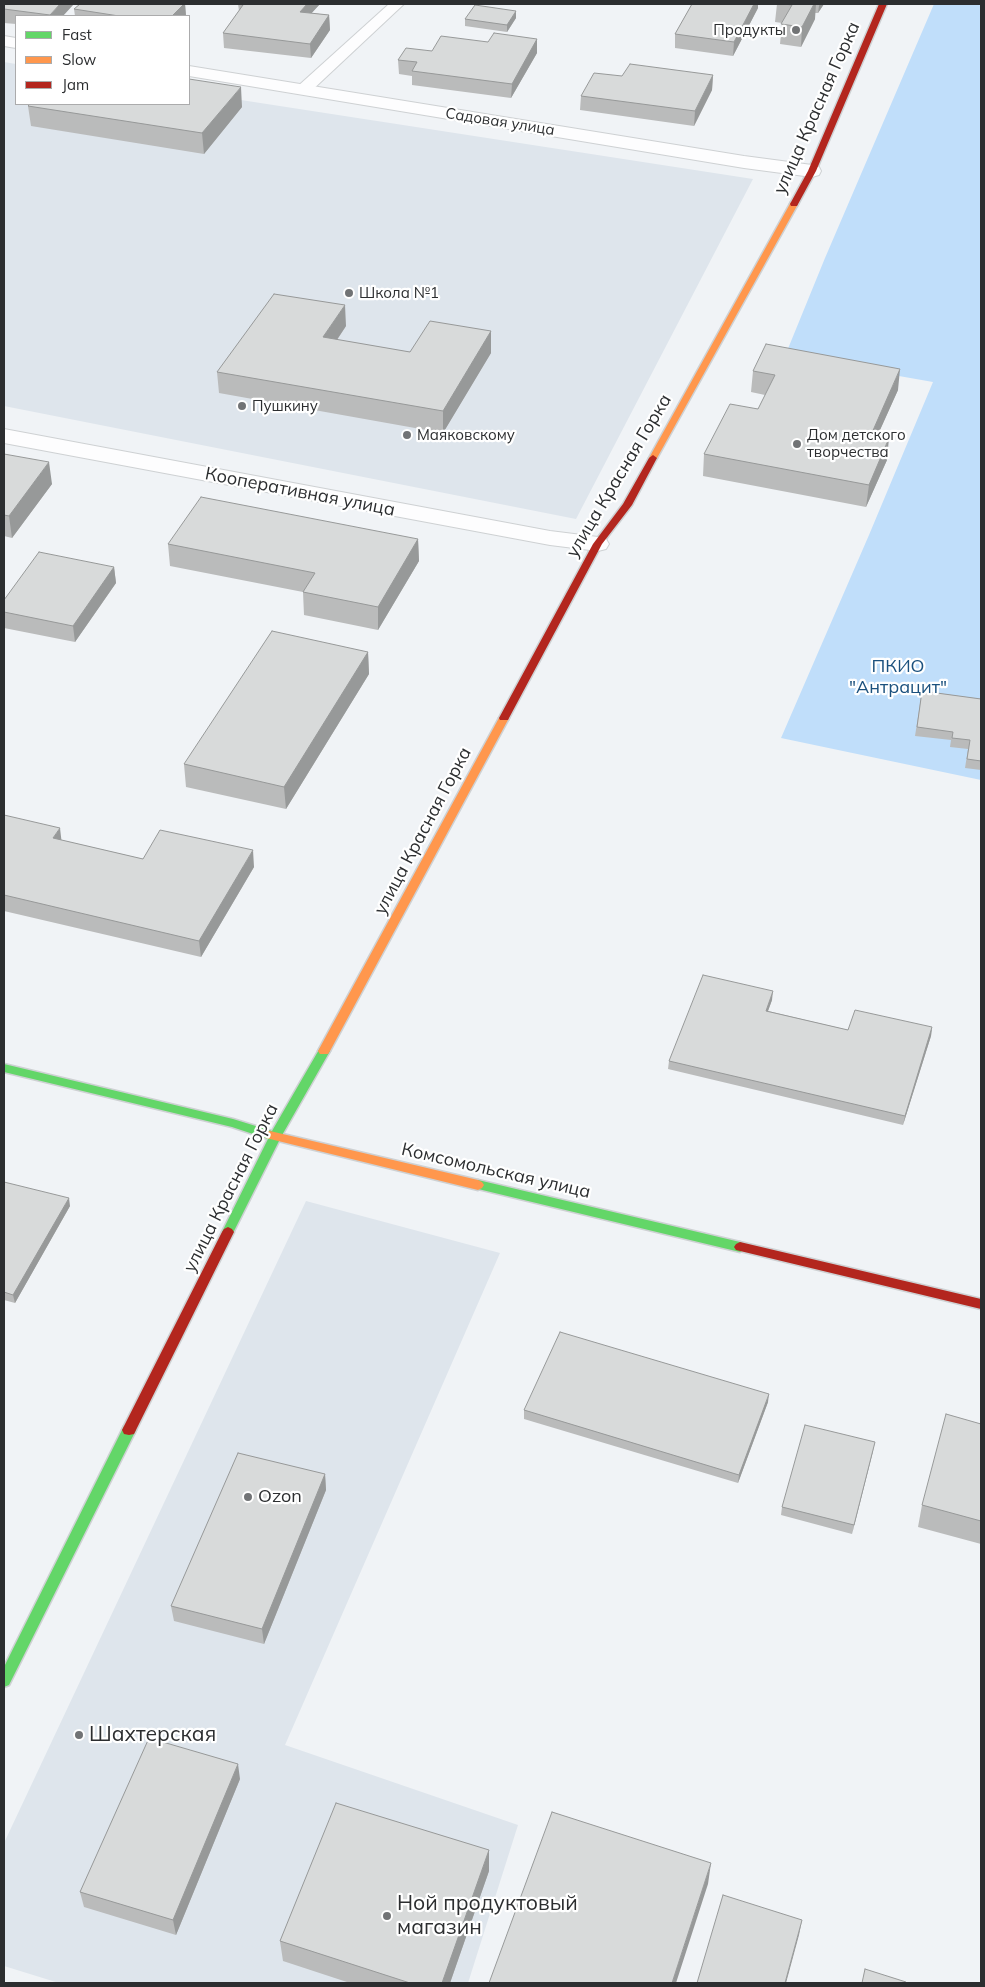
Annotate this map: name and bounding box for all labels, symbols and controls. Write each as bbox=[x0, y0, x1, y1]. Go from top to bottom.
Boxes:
legend bbox=[15, 15, 190, 105]
street label: улица Красная Горка bbox=[769, 19, 865, 197]
place label: Продукты bbox=[713, 21, 786, 39]
marker: Продукты bbox=[790, 24, 802, 36]
text: Fast bbox=[62, 25, 92, 44]
text: Slow bbox=[62, 50, 96, 69]
text: Jam bbox=[62, 75, 89, 94]
street label: Садовая улица bbox=[444, 104, 556, 140]
place label: Школа №1 bbox=[359, 284, 439, 302]
marker: Школа №1 bbox=[343, 287, 355, 299]
street label: улица Красная Горка bbox=[562, 391, 676, 561]
place label: Пушкину bbox=[252, 397, 318, 415]
marker: Пушкину bbox=[236, 400, 248, 412]
place label: Маяковскому bbox=[417, 426, 515, 444]
place label: Дом детского творчества bbox=[807, 426, 906, 461]
marker: Маяковскому bbox=[401, 429, 413, 441]
marker: Дом детского творчества bbox=[791, 438, 803, 450]
street label: Кооперативная улица bbox=[203, 463, 397, 521]
park label: ПКИО "Антрацит" bbox=[849, 656, 947, 699]
street label: улица Красная Горка bbox=[370, 744, 476, 918]
street label: улица Красная Горка bbox=[179, 1100, 283, 1276]
street label: Комсомольская улица bbox=[399, 1139, 593, 1203]
place label: Ozon bbox=[258, 1486, 302, 1508]
marker: Ozon bbox=[242, 1491, 254, 1503]
place label: Шахтерская bbox=[89, 1722, 216, 1748]
marker: Шахтерская bbox=[73, 1729, 85, 1741]
place label: Ной продуктовый магазин bbox=[397, 1891, 578, 1941]
marker: Ной продуктовый магазин bbox=[381, 1910, 393, 1922]

